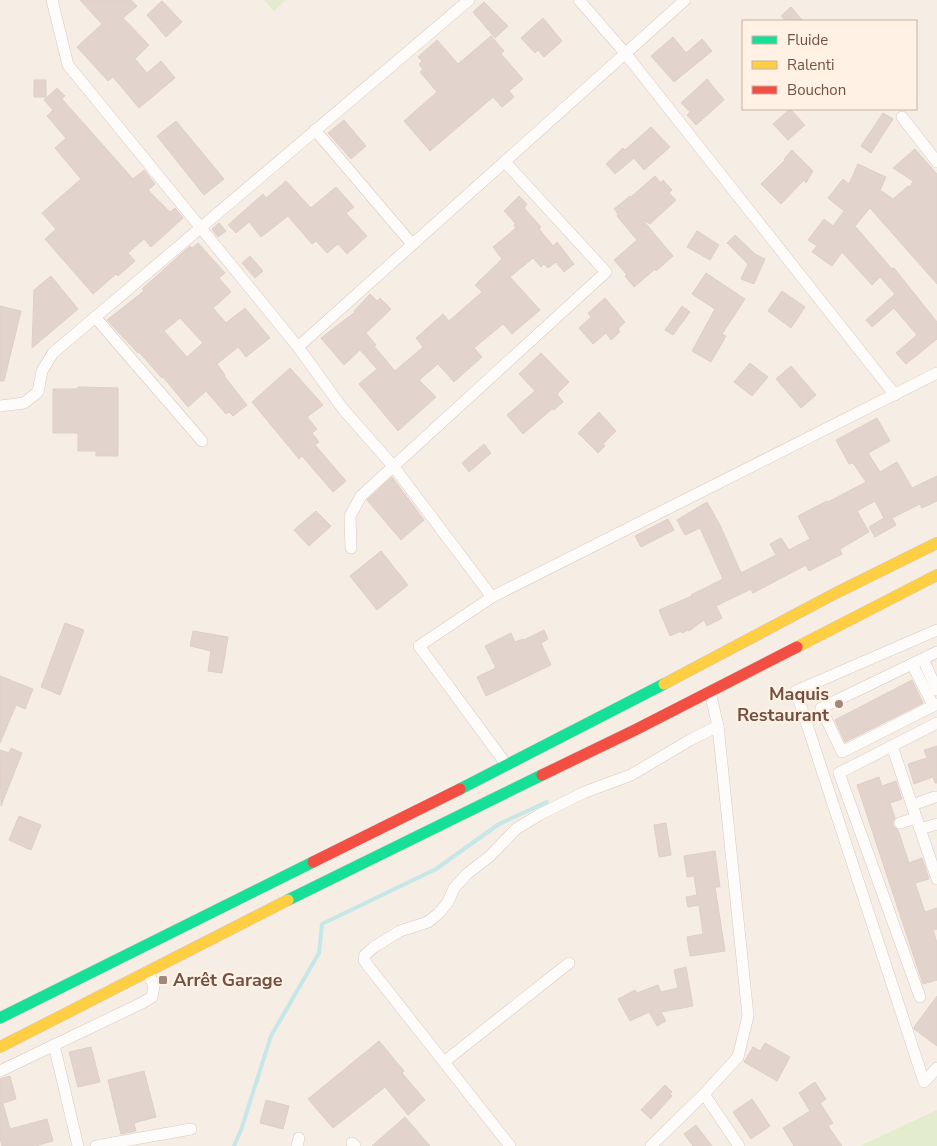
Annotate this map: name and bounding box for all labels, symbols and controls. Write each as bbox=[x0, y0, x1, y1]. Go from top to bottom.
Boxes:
legend bbox=[742, 20, 917, 110]
text: Fluide bbox=[787, 30, 828, 50]
text: Ralenti bbox=[787, 55, 835, 75]
text: Bouchon bbox=[787, 80, 846, 100]
place label: Maquis Restaurant bbox=[737, 682, 829, 727]
marker: Maquis Restaurant bbox=[833, 698, 845, 710]
place label: Arrêt Garage bbox=[173, 968, 283, 992]
marker: Arrêt Garage bbox=[157, 974, 169, 986]

